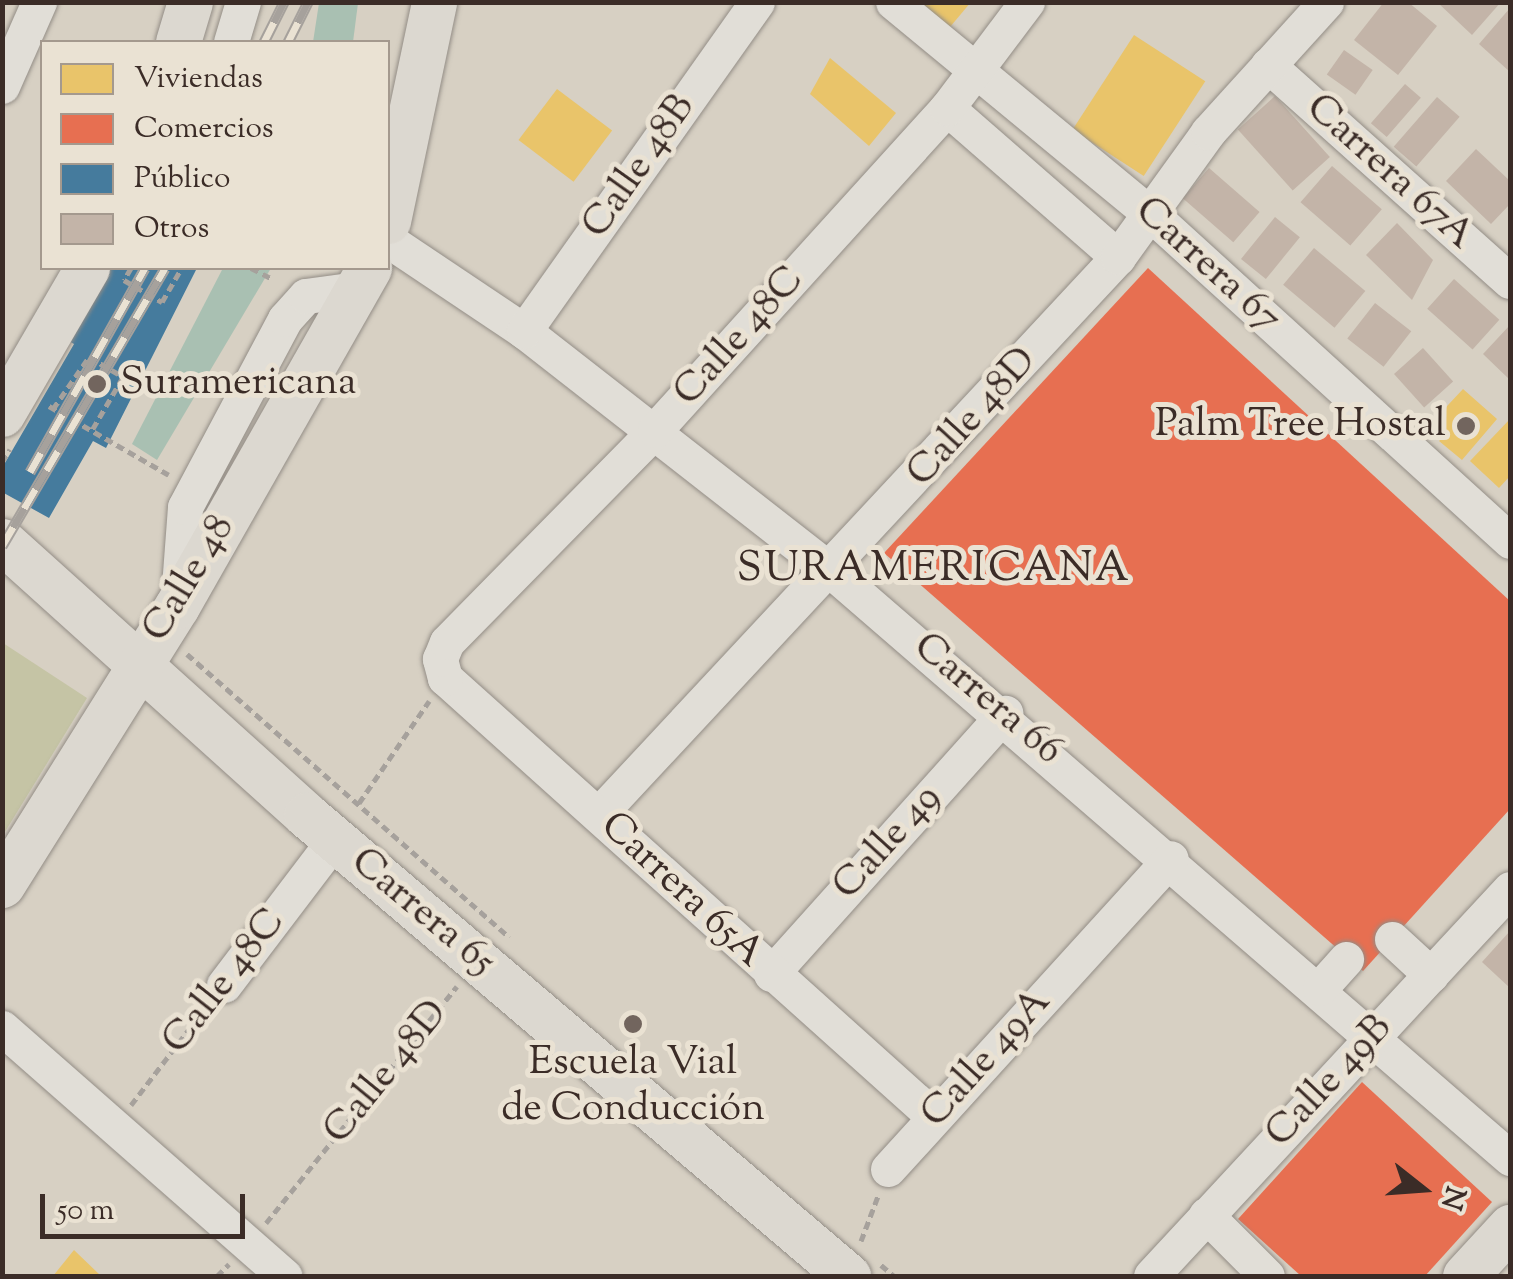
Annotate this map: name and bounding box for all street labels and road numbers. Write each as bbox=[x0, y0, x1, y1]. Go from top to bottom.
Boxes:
street label: Carrera 67A bbox=[1295, 85, 1483, 261]
street label: Calle 48B bbox=[573, 86, 707, 248]
street label: Carrera 67 bbox=[1124, 188, 1290, 344]
street label: Calle 48C bbox=[665, 257, 815, 417]
street label: Calle 48D bbox=[898, 338, 1048, 498]
street label: Calle 48 bbox=[134, 507, 246, 651]
street label: Carrera 66 bbox=[903, 624, 1071, 776]
street label: Calle 49 bbox=[824, 776, 952, 910]
street label: Carrera 65A bbox=[589, 803, 773, 979]
street label: Carrera 65 bbox=[340, 839, 504, 987]
street label: Calle 48C bbox=[153, 900, 297, 1064]
street label: Calle 49A bbox=[912, 979, 1062, 1139]
street label: Calle 48D bbox=[315, 991, 459, 1155]
street label: Calle 49B bbox=[1257, 1006, 1403, 1158]

